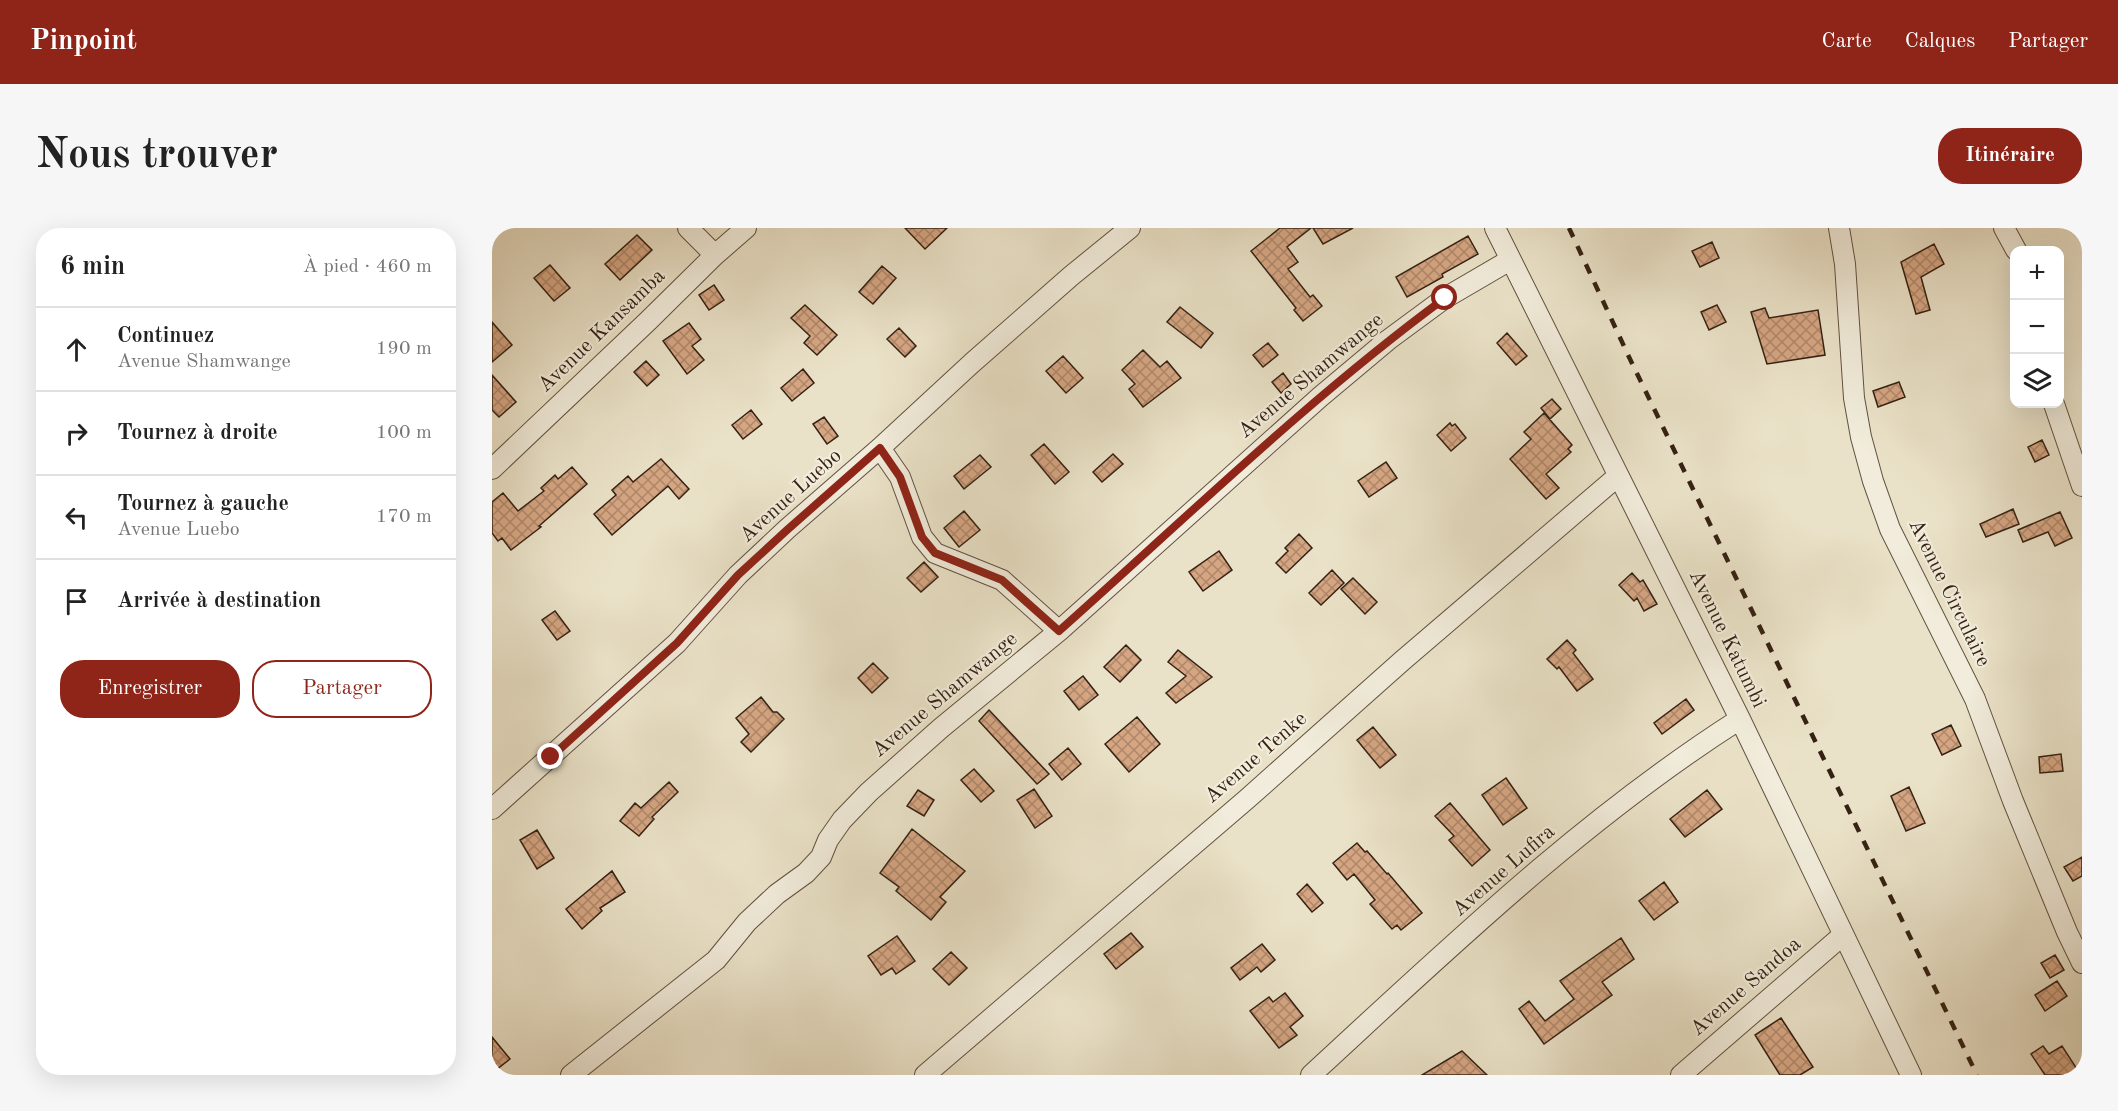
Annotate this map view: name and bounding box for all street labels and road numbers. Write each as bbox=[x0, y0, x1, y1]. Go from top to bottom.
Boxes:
street label: Avenue Kansamba bbox=[534, 265, 670, 397]
street label: Avenue Shamwange bbox=[1234, 309, 1388, 443]
street label: Avenue Luebo bbox=[736, 445, 846, 547]
street label: Avenue Circulaire bbox=[1904, 516, 1994, 670]
street label: Avenue Katumbi bbox=[1685, 567, 1769, 711]
street label: Avenue Shamwange bbox=[868, 628, 1022, 762]
street label: Avenue Tenke bbox=[1201, 708, 1311, 808]
street label: Avenue Lufira bbox=[1449, 821, 1559, 921]
street label: Avenue Sandoa bbox=[1687, 933, 1805, 1041]

